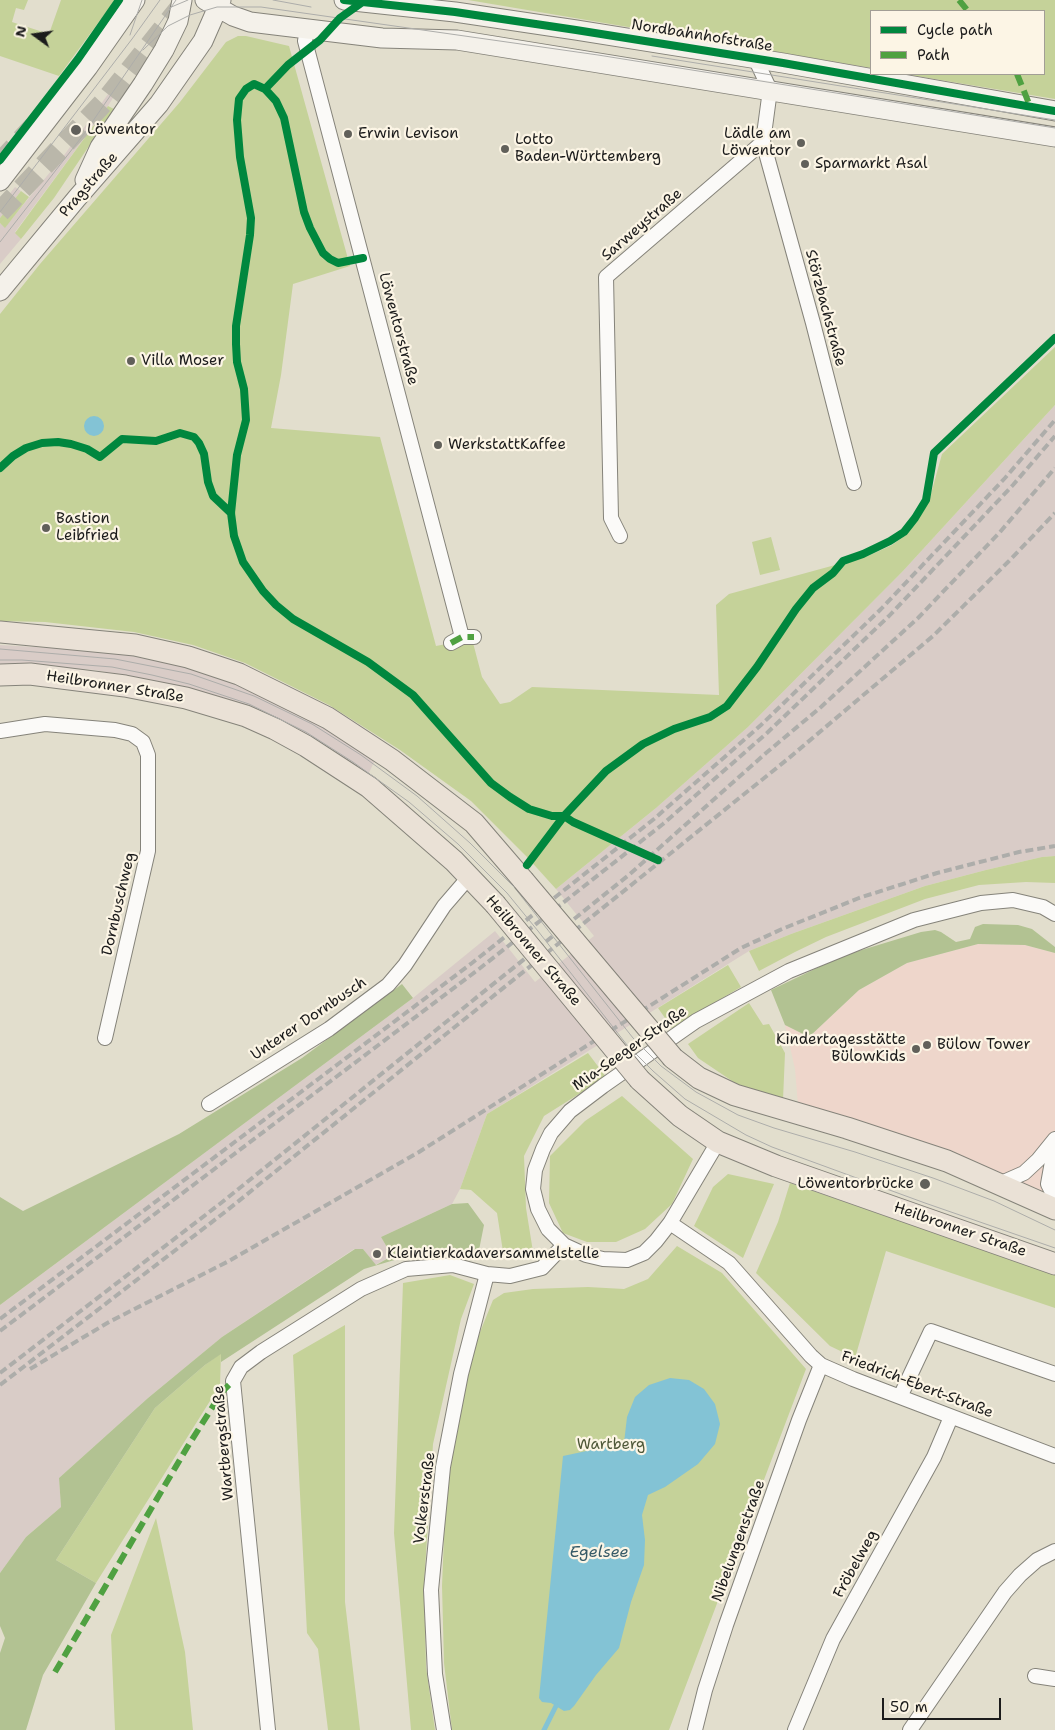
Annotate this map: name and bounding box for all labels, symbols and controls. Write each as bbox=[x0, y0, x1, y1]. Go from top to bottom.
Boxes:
north arrow bbox=[10, 10, 60, 60]
legend bbox=[870, 10, 1045, 75]
street label: Nordbahnhofstraße bbox=[630, 16, 774, 56]
text: Cycle path bbox=[917, 20, 993, 40]
text: N bbox=[10, 24, 31, 39]
text: Path bbox=[917, 45, 950, 65]
place label: Löwentor bbox=[87, 121, 156, 139]
marker: Löwentor bbox=[69, 123, 83, 137]
place label: Erwin Levison bbox=[358, 125, 459, 143]
place label: Lädle am Löwentor bbox=[722, 125, 791, 160]
marker: Erwin Levison bbox=[342, 128, 354, 140]
place label: Lotto Baden-Württemberg bbox=[515, 131, 661, 166]
marker: Lädle am Löwentor bbox=[795, 137, 807, 149]
marker: Lotto Baden-Württemberg bbox=[499, 143, 511, 155]
street label: Pragstraße bbox=[56, 149, 122, 221]
place label: Sparmarkt Asal bbox=[815, 155, 927, 173]
marker: Sparmarkt Asal bbox=[799, 158, 811, 170]
street label: Sarweystraße bbox=[598, 185, 686, 265]
street label: Störzbachstraße bbox=[801, 248, 849, 368]
street label: Löwentorstraße bbox=[374, 271, 422, 387]
place label: Villa Moser bbox=[141, 352, 224, 370]
marker: Villa Moser bbox=[125, 355, 137, 367]
place label: WerkstattKaffee bbox=[448, 436, 566, 454]
marker: WerkstattKaffee bbox=[432, 439, 444, 451]
place label: Bastion Leibfried bbox=[56, 510, 119, 545]
marker: Bastion Leibfried bbox=[40, 522, 52, 534]
street label: Heilbronner Straße bbox=[45, 667, 185, 707]
street label: Dornbuschweg bbox=[98, 851, 140, 957]
street label: Heilbronner Straße bbox=[481, 892, 585, 1010]
street label: Unterer Dornbusch bbox=[248, 974, 370, 1064]
street label: Mia-Seeger-Straße bbox=[569, 1003, 691, 1095]
place label: Kindertagesstätte BülowKids bbox=[776, 1031, 906, 1066]
place label: Bülow Tower bbox=[937, 1036, 1031, 1054]
marker: Bülow Tower bbox=[921, 1039, 933, 1051]
marker: Kindertagesstätte BülowKids bbox=[910, 1043, 922, 1055]
place label: Löwentorbrücke bbox=[797, 1175, 914, 1193]
marker: Löwentorbrücke bbox=[918, 1177, 932, 1191]
street label: Heilbronner Straße bbox=[891, 1199, 1029, 1261]
place label: Kleintierkadaversammelstelle bbox=[387, 1245, 599, 1263]
marker: Kleintierkadaversammelstelle bbox=[371, 1248, 383, 1260]
street label: Friedrich-Ebert-Straße bbox=[838, 1348, 996, 1422]
street label: Wartbergstraße bbox=[210, 1385, 238, 1501]
park label: Wartberg bbox=[577, 1436, 645, 1454]
street label: Volkerstraße bbox=[410, 1451, 440, 1545]
street label: Nibelungenstraße bbox=[709, 1478, 769, 1604]
street label: Fröbelweg bbox=[830, 1527, 882, 1601]
water label: Egelsee bbox=[569, 1543, 629, 1563]
scale bar bbox=[885, 1688, 1004, 1720]
text: 50 m bbox=[890, 1697, 928, 1717]

